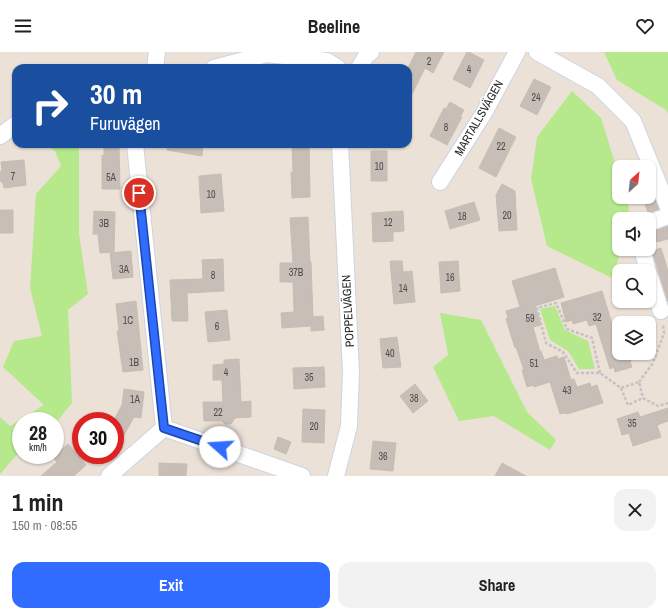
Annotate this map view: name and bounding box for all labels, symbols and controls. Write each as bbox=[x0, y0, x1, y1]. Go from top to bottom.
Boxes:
text: Beeline bbox=[308, 14, 360, 39]
icon: menu bbox=[12, 15, 34, 37]
icon: heart bbox=[634, 15, 656, 37]
house number: 2 bbox=[427, 55, 432, 68]
house number: 4 bbox=[467, 63, 472, 76]
text: 30 m bbox=[90, 75, 142, 113]
street label: MARTALLSVÄGEN bbox=[451, 77, 507, 159]
icon: right bbox=[24, 80, 76, 132]
house number: 24 bbox=[531, 91, 541, 104]
text: Furuvägen bbox=[90, 111, 161, 136]
house number: 8 bbox=[444, 121, 449, 134]
house number: 22 bbox=[496, 140, 506, 153]
house number: 10 bbox=[374, 160, 384, 173]
north arrow bbox=[612, 160, 656, 204]
map controls bbox=[612, 160, 656, 360]
house number: 7 bbox=[11, 170, 16, 183]
house number: 5A bbox=[106, 171, 117, 184]
pin bbox=[122, 176, 156, 210]
icon: arrive bbox=[128, 182, 150, 204]
house number: 10 bbox=[206, 188, 216, 201]
house number: 20 bbox=[502, 209, 512, 222]
house number: 18 bbox=[457, 210, 467, 223]
button: sound bbox=[612, 212, 656, 256]
house number: 12 bbox=[383, 216, 393, 229]
house number: 3B bbox=[99, 217, 110, 230]
house number: 3A bbox=[119, 263, 130, 276]
button: search bbox=[612, 264, 656, 308]
house number: 37B bbox=[289, 266, 304, 279]
house number: 8 bbox=[211, 269, 216, 282]
house number: 16 bbox=[445, 271, 455, 284]
street label: POPPELVÄGEN bbox=[338, 274, 358, 348]
house number: 14 bbox=[398, 282, 408, 295]
house number: 32 bbox=[592, 311, 602, 324]
house number: 59 bbox=[525, 312, 535, 325]
house number: 1C bbox=[123, 314, 133, 327]
button: layers bbox=[612, 316, 656, 360]
house number: 6 bbox=[215, 320, 220, 333]
house number: 40 bbox=[385, 347, 395, 360]
house number: 1B bbox=[129, 356, 140, 369]
house number: 51 bbox=[529, 357, 539, 370]
house number: 4 bbox=[224, 366, 229, 379]
house number: 35 bbox=[304, 371, 314, 384]
house number: 43 bbox=[562, 384, 572, 397]
house number: 38 bbox=[409, 392, 419, 405]
house number: 1A bbox=[130, 393, 141, 406]
house number: 22 bbox=[213, 406, 223, 419]
speed limit sign: 30 bbox=[72, 412, 124, 464]
house number: 35 bbox=[627, 417, 637, 430]
text: 28 bbox=[29, 419, 47, 446]
house number: 20 bbox=[309, 420, 319, 433]
position arrow bbox=[199, 426, 241, 468]
text: km/h bbox=[29, 441, 47, 454]
house number: 36 bbox=[378, 450, 388, 463]
text: 1 min bbox=[12, 486, 63, 518]
button: close bbox=[614, 489, 656, 531]
text: 150 m · 08:55 bbox=[12, 517, 77, 534]
button: Exit bbox=[12, 562, 330, 608]
button: Share bbox=[338, 562, 656, 608]

